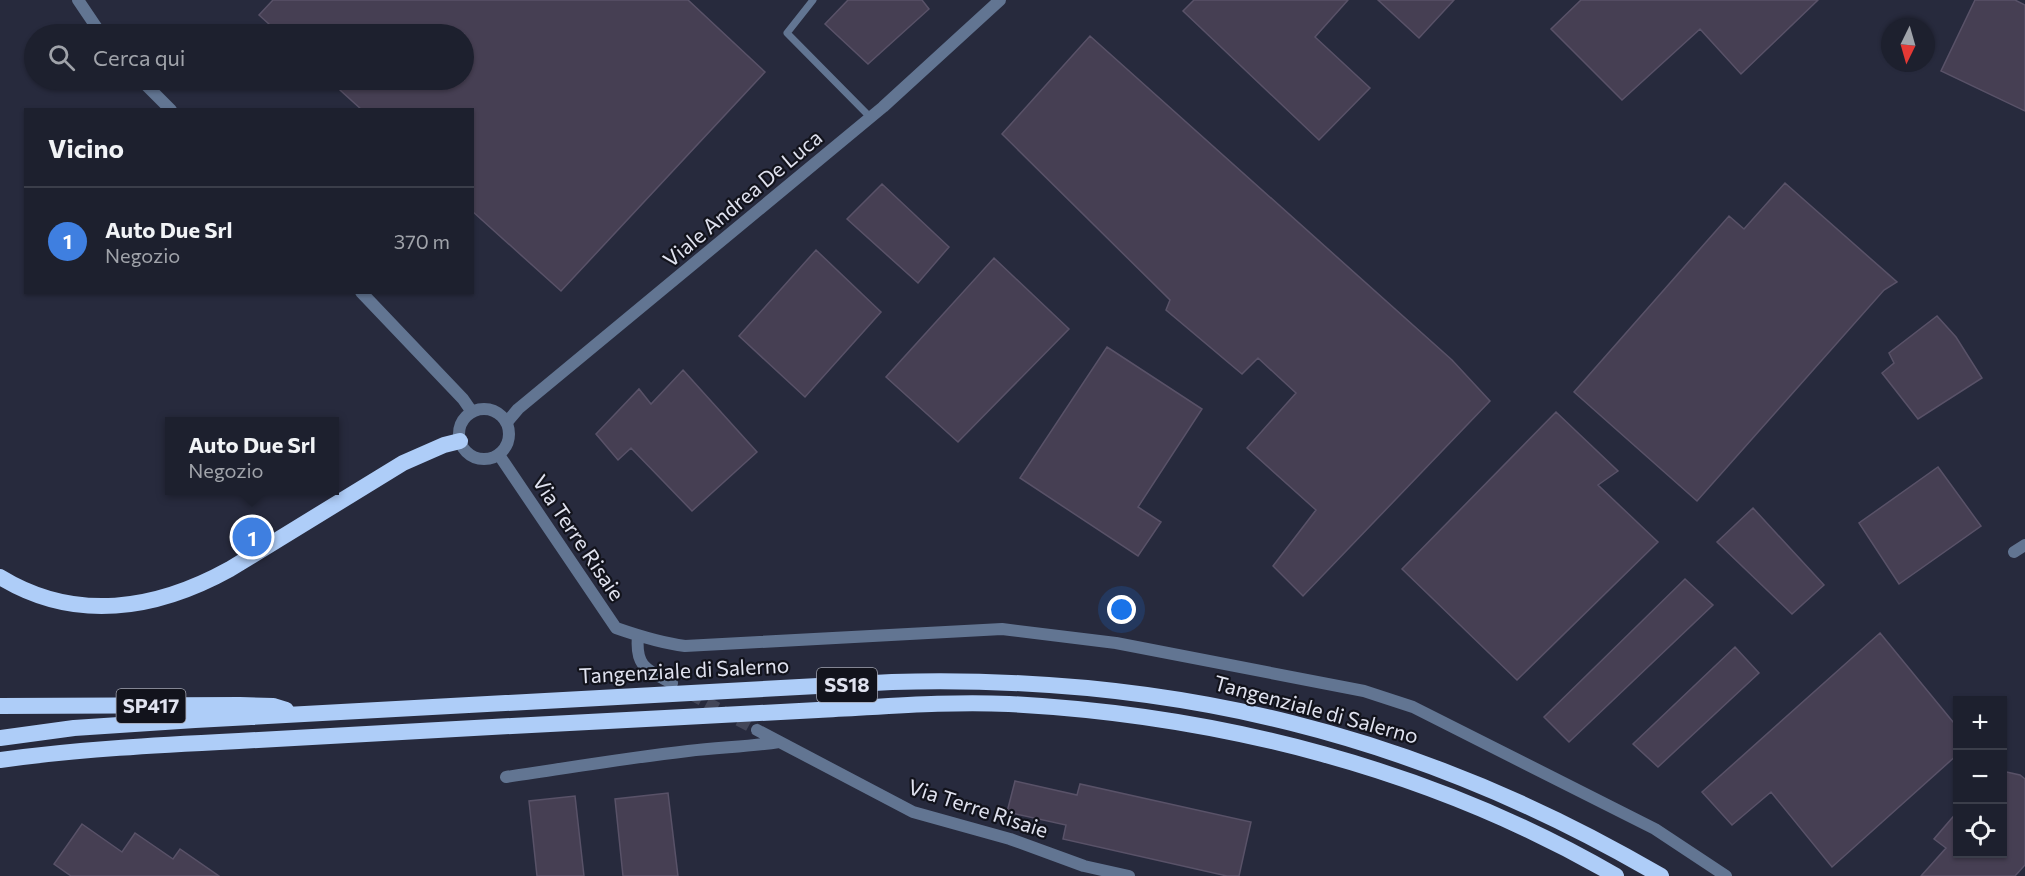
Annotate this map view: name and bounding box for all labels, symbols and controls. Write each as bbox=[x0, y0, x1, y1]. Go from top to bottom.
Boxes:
north arrow bbox=[1881, 18, 1935, 72]
search box bbox=[24, 24, 474, 90]
icon: search bbox=[45, 41, 78, 74]
text: Cerca qui bbox=[93, 44, 185, 71]
street label: Viale Andrea De Luca bbox=[658, 124, 827, 272]
text: Vicino bbox=[48, 132, 124, 163]
text: Auto Due Srl bbox=[105, 216, 232, 243]
text: 1 bbox=[63, 229, 72, 253]
text: 370 m bbox=[394, 229, 450, 253]
text: Negozio bbox=[105, 243, 180, 267]
popup bbox=[165, 417, 339, 495]
text: Auto Due Srl bbox=[188, 431, 316, 458]
text: Negozio bbox=[188, 458, 264, 482]
street label: Via Terre Risaie bbox=[528, 470, 630, 605]
pin: 1 bbox=[232, 514, 272, 560]
your location bbox=[1107, 595, 1136, 624]
street label: Tangenziale di Salerno bbox=[578, 652, 790, 687]
road number: SS18 bbox=[817, 668, 877, 702]
street label: Tangenziale di Salerno bbox=[1212, 669, 1421, 748]
road number: SP417 bbox=[116, 689, 186, 723]
map controls bbox=[1953, 696, 2007, 858]
button: + bbox=[1953, 696, 2007, 750]
button: − bbox=[1953, 750, 2007, 804]
street label: Via Terre Risaie bbox=[905, 773, 1052, 842]
button: locate bbox=[1953, 804, 2007, 858]

